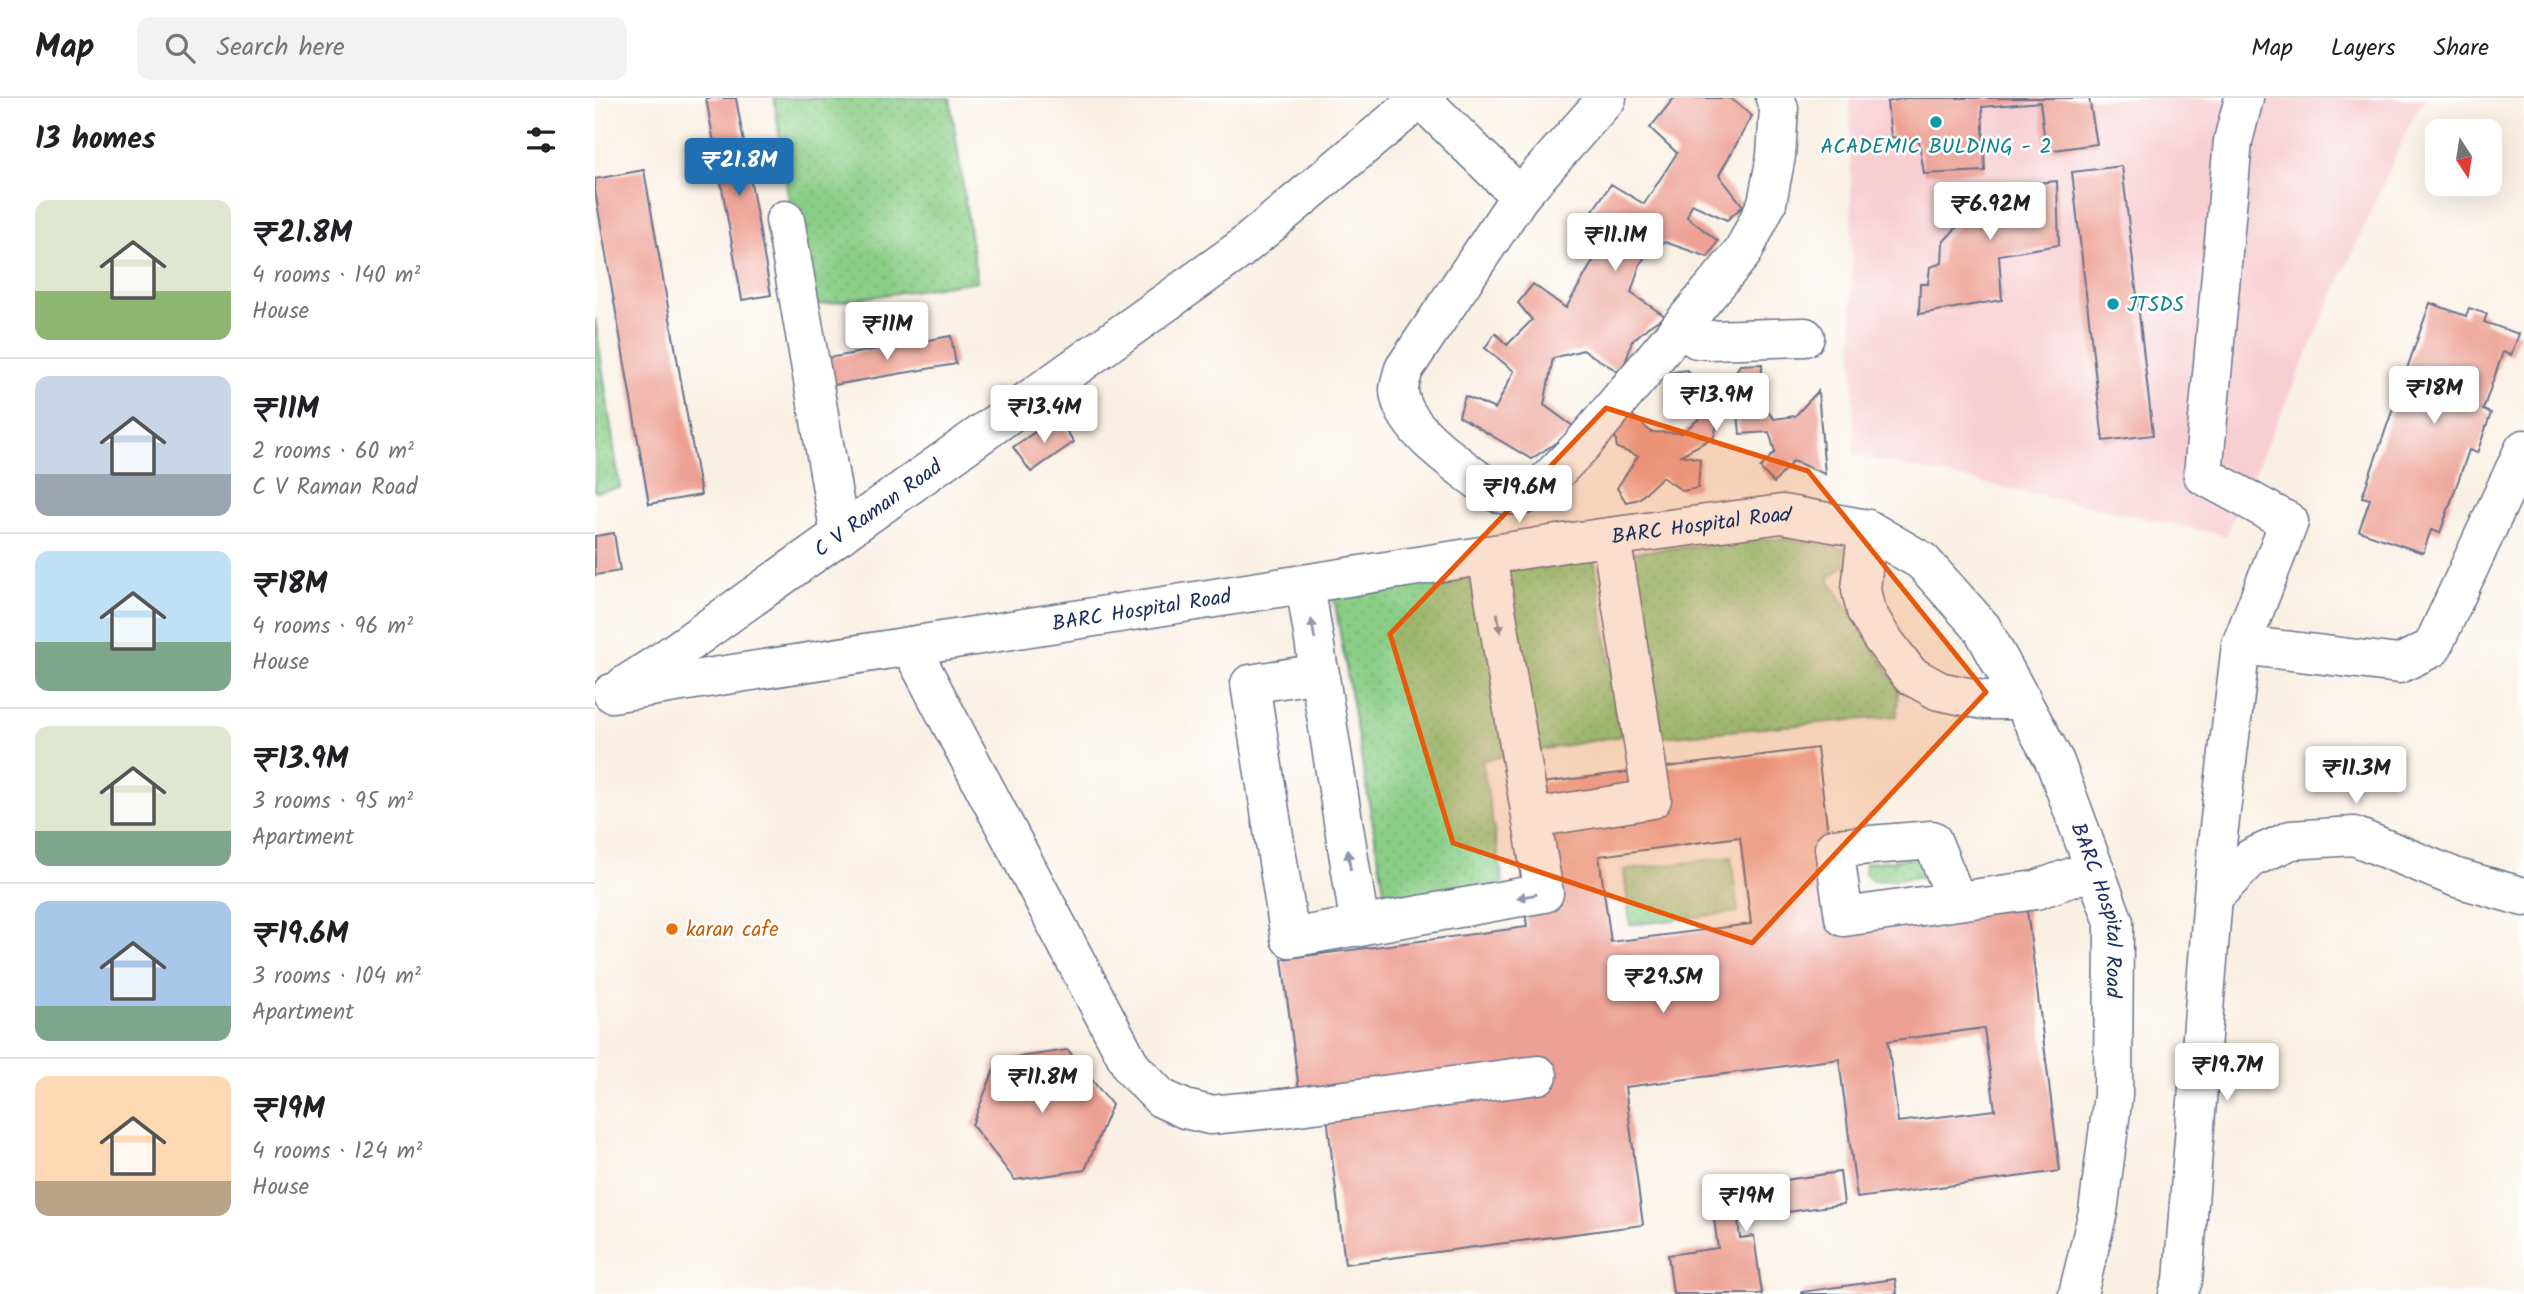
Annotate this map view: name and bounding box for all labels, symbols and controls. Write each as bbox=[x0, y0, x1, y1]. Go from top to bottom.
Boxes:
search box bbox=[137, 17, 627, 80]
text: Map bbox=[35, 22, 95, 75]
text: Search here bbox=[217, 27, 345, 69]
icon: search bbox=[161, 29, 199, 67]
text: Map bbox=[2251, 29, 2293, 68]
text: Layers bbox=[2331, 29, 2395, 68]
text: Share bbox=[2433, 29, 2489, 68]
marker: ACADEMIC BULDING - 2 bbox=[1928, 114, 1944, 130]
text: 13 homes bbox=[35, 116, 156, 164]
north arrow bbox=[2425, 119, 2503, 196]
map controls bbox=[2425, 119, 2502, 196]
icon: filters bbox=[522, 121, 560, 159]
place label: ACADEMIC BULDING - 2 bbox=[1820, 131, 2052, 164]
pin: ₹21.8M bbox=[682, 139, 796, 198]
text: ₹21.8M bbox=[701, 143, 777, 179]
pin: ₹6.92M bbox=[1933, 183, 2047, 242]
text: ₹6.92M bbox=[1950, 187, 2030, 223]
text: ₹21.8M bbox=[252, 210, 352, 258]
pin: ₹11.1M bbox=[1558, 214, 1672, 273]
text: ₹11.1M bbox=[1583, 218, 1647, 254]
icon: home bbox=[91, 228, 175, 312]
text: 4 rooms · 140 m² bbox=[252, 258, 420, 294]
place label: JTSDS bbox=[2127, 289, 2184, 322]
text: House bbox=[252, 294, 309, 330]
marker: JTSDS bbox=[2105, 296, 2121, 312]
pin: ₹11M bbox=[846, 302, 928, 362]
text: ₹11M bbox=[861, 307, 913, 343]
pin: ₹18M bbox=[2393, 366, 2475, 426]
text: ₹18M bbox=[2405, 371, 2463, 407]
pin: ₹13.9M bbox=[1659, 374, 1773, 433]
text: ₹13.9M bbox=[1679, 378, 1753, 414]
text: ₹11M bbox=[252, 386, 319, 434]
pin: ₹13.4M bbox=[987, 386, 1101, 445]
text: ₹13.4M bbox=[1007, 390, 1081, 426]
icon: home bbox=[91, 404, 175, 488]
text: 2 rooms · 60 m² bbox=[252, 434, 414, 470]
street label: C V Raman Road bbox=[807, 451, 950, 566]
pin: ₹19.6M bbox=[1462, 466, 1576, 525]
text: C V Raman Road bbox=[252, 470, 417, 506]
text: ₹19.6M bbox=[1482, 470, 1556, 506]
street label: BARC Hospital Road bbox=[1609, 499, 1794, 555]
text: ₹18M bbox=[252, 561, 328, 609]
icon: home bbox=[91, 579, 175, 663]
street label: BARC Hospital Road bbox=[1050, 581, 1234, 641]
text: 4 rooms · 96 m² bbox=[252, 609, 413, 645]
one-way arrow bbox=[1494, 612, 1505, 634]
one-way arrow bbox=[1307, 618, 1318, 640]
text: House bbox=[252, 645, 309, 681]
text: ₹13.9M bbox=[252, 736, 349, 784]
pin: ₹11.3M bbox=[2299, 746, 2413, 806]
text: ₹11.3M bbox=[2321, 751, 2391, 787]
icon: home bbox=[91, 754, 175, 838]
text: 3 rooms · 95 m² bbox=[252, 784, 413, 820]
street label: BARC Hospital Road bbox=[2061, 818, 2129, 998]
text: Apartment bbox=[252, 820, 354, 856]
one-way arrow bbox=[1343, 849, 1354, 871]
one-way arrow bbox=[1516, 891, 1538, 902]
text: ₹19.6M bbox=[252, 911, 348, 959]
place label: karan cafe bbox=[686, 914, 779, 947]
marker: karan cafe bbox=[664, 921, 680, 937]
icon: home bbox=[91, 929, 175, 1013]
pin: ₹29.5M bbox=[1606, 956, 1720, 1015]
text: 3 rooms · 104 m² bbox=[252, 959, 421, 995]
text: ₹29.5M bbox=[1623, 960, 1703, 996]
text: Apartment bbox=[252, 995, 354, 1031]
pin: ₹19.7M bbox=[2170, 1044, 2284, 1103]
text: ₹19.7M bbox=[2191, 1048, 2263, 1084]
pin: ₹11.8M bbox=[985, 1056, 1099, 1115]
text: ₹11.8M bbox=[1007, 1060, 1077, 1096]
text: ₹19M bbox=[252, 1086, 325, 1134]
icon: home bbox=[91, 1104, 175, 1188]
text: 4 rooms · 124 m² bbox=[252, 1134, 422, 1170]
text: House bbox=[252, 1170, 309, 1206]
pin: ₹19M bbox=[1705, 1174, 1787, 1234]
text: ₹19M bbox=[1718, 1179, 1774, 1215]

